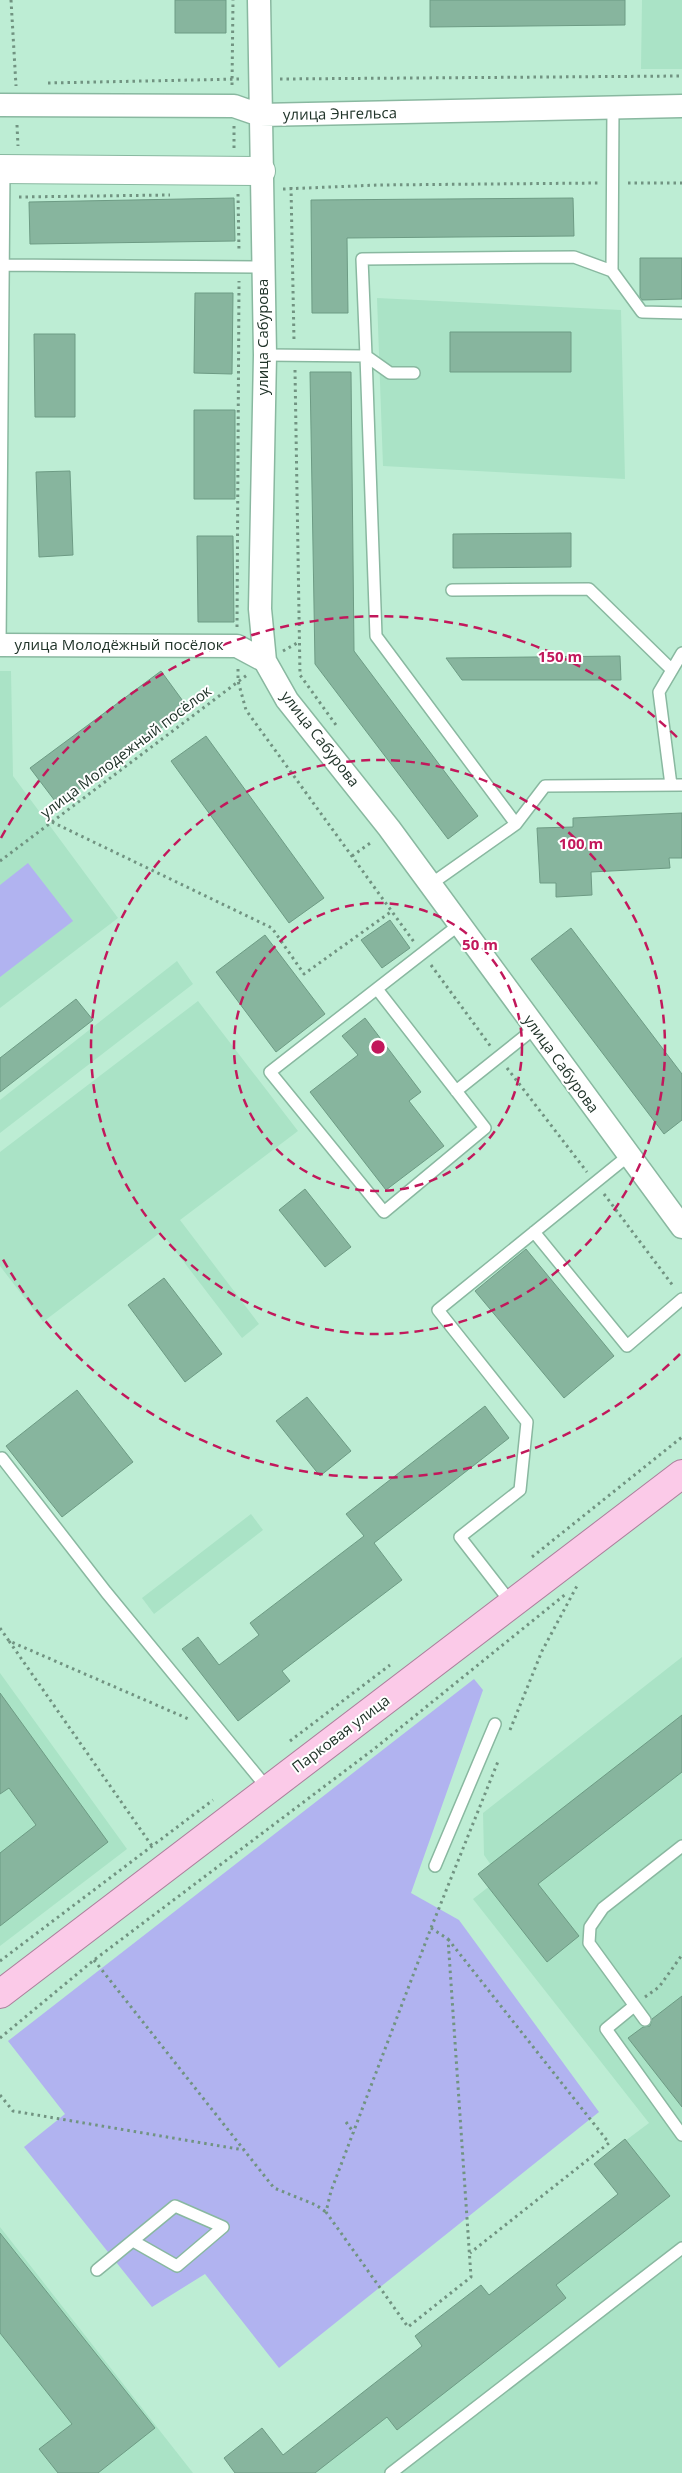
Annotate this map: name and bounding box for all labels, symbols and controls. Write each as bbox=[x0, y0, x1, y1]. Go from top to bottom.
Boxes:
street label: улица Энгельса bbox=[283, 102, 397, 124]
street label: улица Сабурова bbox=[252, 279, 272, 395]
street label: улица Молодёжный посёлок bbox=[14, 634, 224, 654]
text: 150 m bbox=[538, 646, 582, 666]
street label: улица Молодежный посёлок bbox=[36, 680, 215, 822]
street label: улица Сабурова bbox=[277, 686, 365, 790]
text: 100 m bbox=[559, 833, 603, 853]
text: 50 m bbox=[462, 934, 498, 954]
street label: улица Сабурова bbox=[519, 1010, 604, 1116]
centre of rings bbox=[369, 1038, 387, 1056]
street label: Парковая улица bbox=[287, 1690, 393, 1777]

